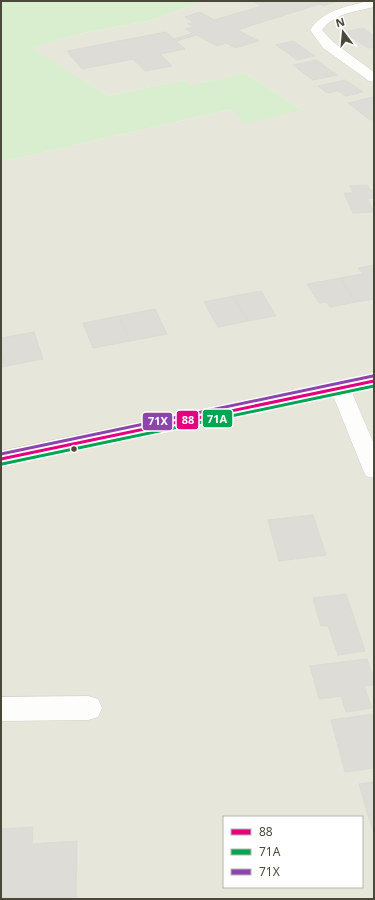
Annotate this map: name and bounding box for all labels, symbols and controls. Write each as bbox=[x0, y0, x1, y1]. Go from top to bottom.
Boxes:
north arrow bbox=[323, 12, 363, 52]
text: N bbox=[334, 13, 346, 30]
line badge: 71A bbox=[202, 409, 233, 428]
line badge: 88 bbox=[176, 410, 199, 430]
text: 71A bbox=[207, 411, 227, 426]
line badge: 71X bbox=[142, 412, 173, 431]
text: 88 bbox=[182, 412, 194, 427]
text: 71X bbox=[148, 413, 169, 428]
unlabelled marker bbox=[69, 444, 79, 454]
legend bbox=[223, 816, 363, 888]
text: 88 bbox=[259, 823, 273, 840]
text: 71A bbox=[259, 843, 281, 860]
text: 71X bbox=[259, 863, 280, 880]

